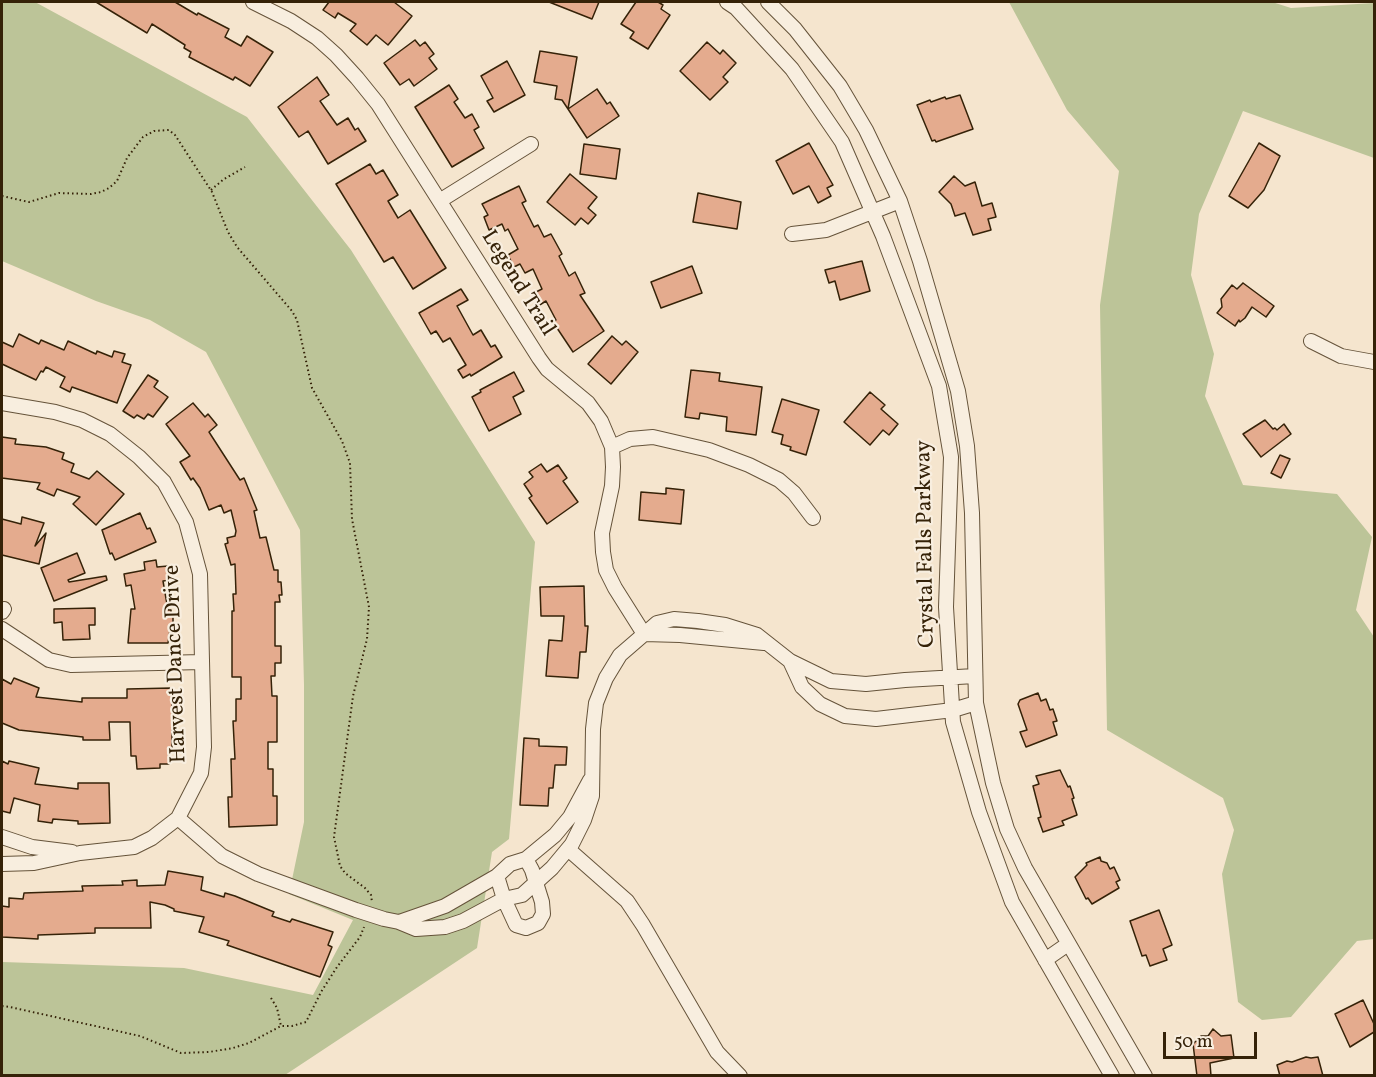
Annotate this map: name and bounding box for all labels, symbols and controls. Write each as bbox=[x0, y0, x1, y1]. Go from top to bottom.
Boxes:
street label: Legend Trail bbox=[474, 226, 560, 342]
street label: Crystal Falls Parkway bbox=[912, 440, 942, 648]
street label: Harvest Dance Drive bbox=[160, 564, 194, 764]
scale bar bbox=[1166, 1020, 1260, 1058]
text: 50 m bbox=[1174, 1030, 1213, 1055]

